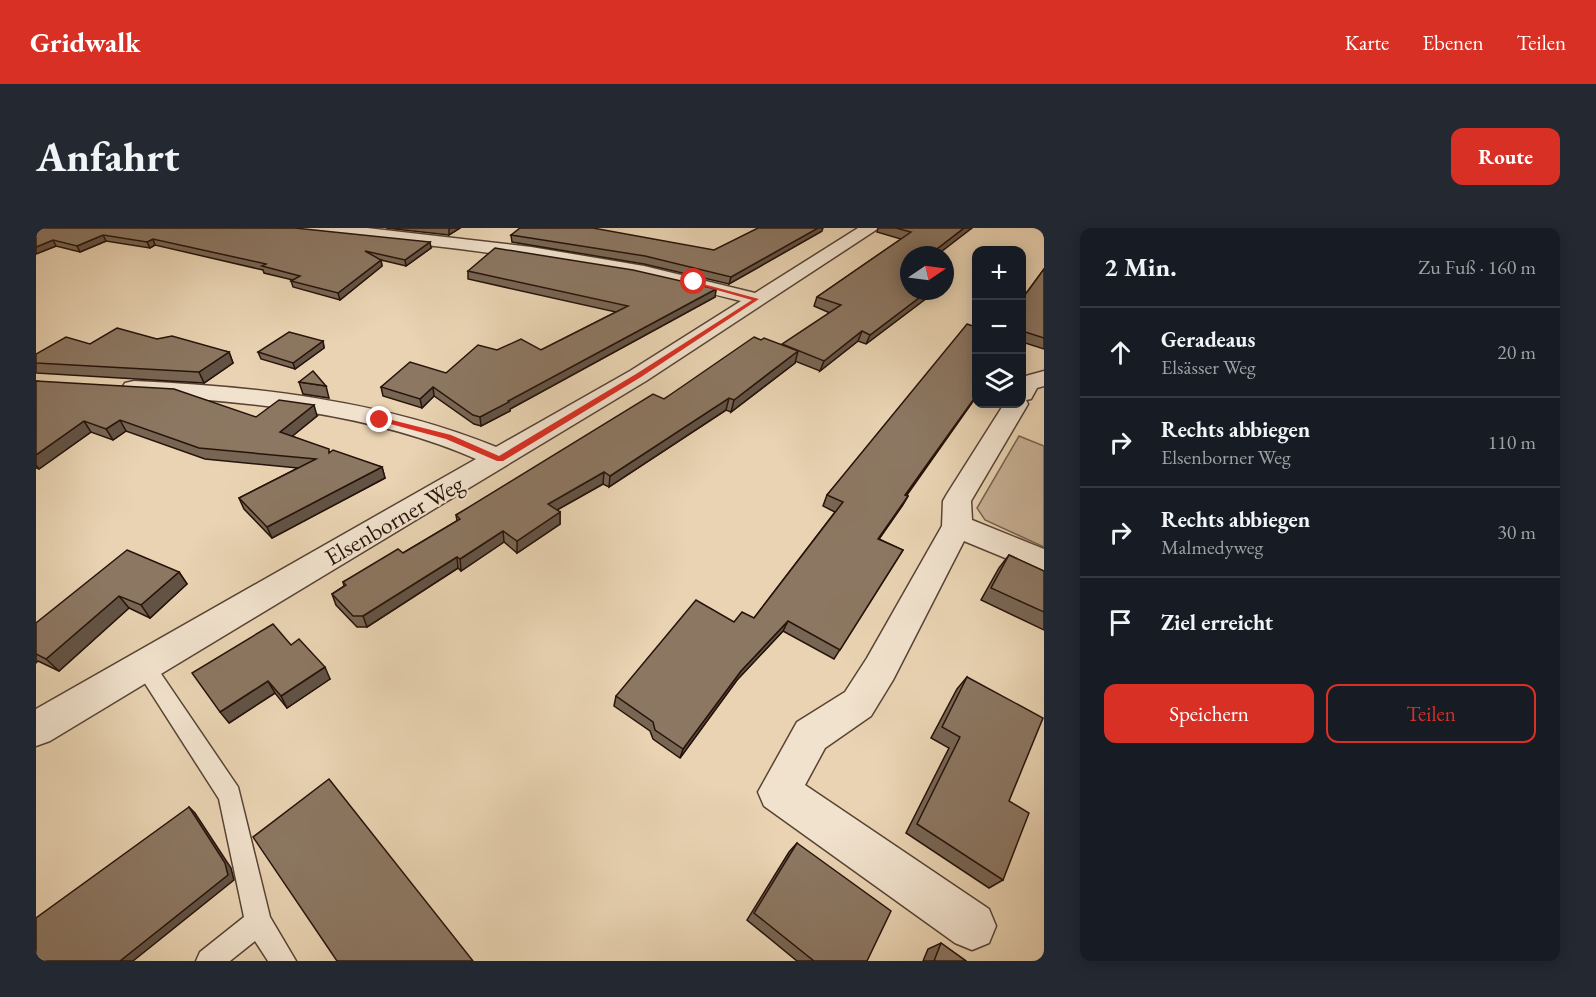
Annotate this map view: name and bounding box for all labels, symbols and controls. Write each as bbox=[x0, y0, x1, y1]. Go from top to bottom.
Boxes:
text: Gridwalk bbox=[30, 24, 141, 60]
text: Karte bbox=[1345, 29, 1389, 56]
text: Ebenen bbox=[1422, 29, 1483, 56]
text: Teilen bbox=[1516, 29, 1566, 56]
button: Route bbox=[1451, 128, 1560, 185]
text: Anfahrt bbox=[36, 129, 179, 184]
north arrow bbox=[900, 246, 954, 300]
map controls bbox=[972, 246, 1026, 408]
button: + bbox=[972, 246, 1026, 300]
text: 2 Min. bbox=[1104, 250, 1177, 284]
text: Zu Fuß · 160 m bbox=[1418, 254, 1536, 280]
route start bbox=[680, 268, 706, 294]
button: − bbox=[972, 300, 1026, 354]
text: Geradeaus bbox=[1161, 325, 1255, 354]
icon: ahead bbox=[1104, 336, 1137, 369]
text: 20 m bbox=[1497, 339, 1536, 365]
button: layers bbox=[972, 354, 1026, 408]
text: Elsässer Weg bbox=[1161, 354, 1256, 380]
route end bbox=[366, 406, 392, 432]
text: Rechts abbiegen bbox=[1161, 415, 1310, 444]
icon: right bbox=[1104, 426, 1137, 459]
text: 110 m bbox=[1488, 429, 1536, 455]
text: Elsenborner Weg bbox=[1161, 444, 1291, 470]
street label: Elsenborner Weg bbox=[319, 467, 470, 572]
text: Rechts abbiegen bbox=[1161, 505, 1310, 534]
icon: right bbox=[1104, 516, 1137, 549]
text: 30 m bbox=[1497, 519, 1536, 545]
text: Malmedyweg bbox=[1161, 534, 1263, 560]
icon: arrive bbox=[1104, 606, 1137, 639]
text: Ziel erreicht bbox=[1161, 608, 1273, 637]
button: Speichern bbox=[1104, 684, 1314, 743]
button: Teilen bbox=[1326, 684, 1536, 743]

